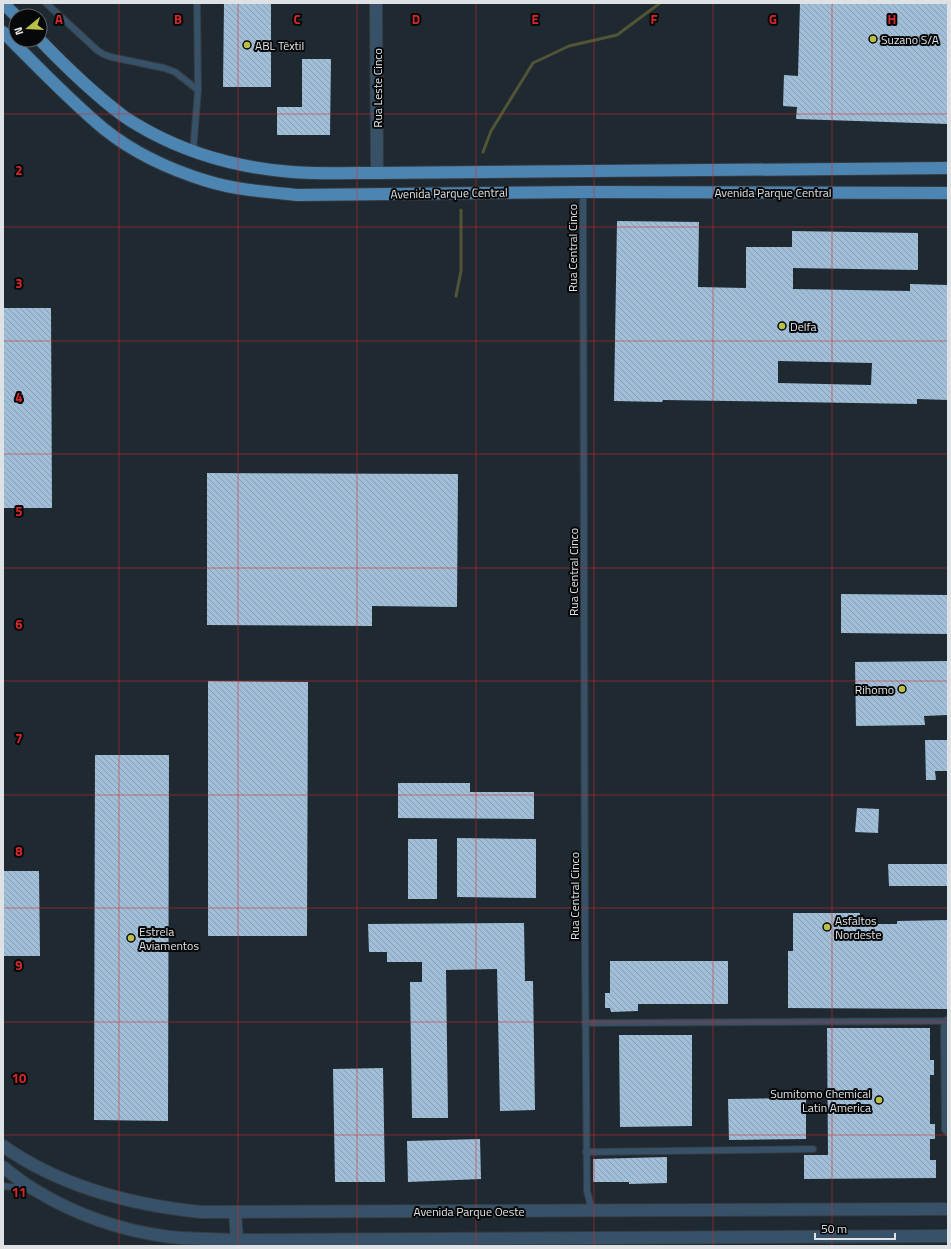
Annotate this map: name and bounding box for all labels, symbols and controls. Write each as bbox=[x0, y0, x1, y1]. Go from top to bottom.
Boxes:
north arrow bbox=[8, 8, 48, 48]
text: A bbox=[55, 9, 63, 29]
text: B bbox=[174, 9, 182, 29]
text: C bbox=[293, 9, 301, 29]
text: D bbox=[412, 9, 420, 29]
text: E bbox=[531, 9, 539, 29]
text: F bbox=[651, 9, 658, 29]
text: G bbox=[769, 9, 777, 29]
text: H bbox=[888, 9, 896, 29]
text: N bbox=[10, 25, 27, 37]
place label: Suzano S/A bbox=[881, 30, 939, 49]
marker: Suzano S/A bbox=[868, 34, 878, 44]
place label: ABL Têxtil bbox=[255, 36, 304, 55]
marker: ABL Têxtil bbox=[242, 40, 252, 50]
street label: Rua Leste Cinco bbox=[368, 48, 387, 128]
text: 2 bbox=[15, 160, 23, 180]
street label: Avenida Parque Central bbox=[390, 182, 508, 204]
street label: Avenida Parque Central bbox=[714, 183, 832, 202]
street label: Rua Central Cinco bbox=[563, 204, 582, 292]
text: 3 bbox=[15, 273, 23, 293]
place label: Delfa bbox=[790, 317, 817, 336]
marker: Delfa bbox=[777, 321, 787, 331]
text: 4 bbox=[15, 387, 23, 407]
text: 5 bbox=[15, 501, 23, 521]
street label: Rua Central Cinco bbox=[564, 528, 583, 616]
text: 6 bbox=[15, 614, 23, 634]
place label: Rihomo bbox=[855, 680, 894, 699]
marker: Rihomo bbox=[897, 684, 907, 694]
text: 7 bbox=[15, 728, 23, 748]
text: 8 bbox=[15, 841, 23, 861]
street label: Rua Central Cinco bbox=[565, 852, 584, 940]
place label: Asfaltos Nordeste bbox=[835, 911, 882, 944]
place label: Estrela Aviamentos bbox=[139, 922, 199, 955]
marker: Asfaltos Nordeste bbox=[822, 922, 832, 932]
marker: Estrela Aviamentos bbox=[126, 933, 136, 943]
text: 9 bbox=[15, 955, 23, 975]
text: 10 bbox=[12, 1068, 26, 1088]
place label: Sumitomo Chemical Latin America bbox=[770, 1084, 871, 1117]
marker: Sumitomo Chemical Latin America bbox=[874, 1095, 884, 1105]
text: 11 bbox=[12, 1182, 26, 1202]
street label: Avenida Parque Oeste bbox=[413, 1202, 525, 1221]
scale bar bbox=[815, 1215, 895, 1241]
text: 50 m bbox=[821, 1219, 847, 1238]

